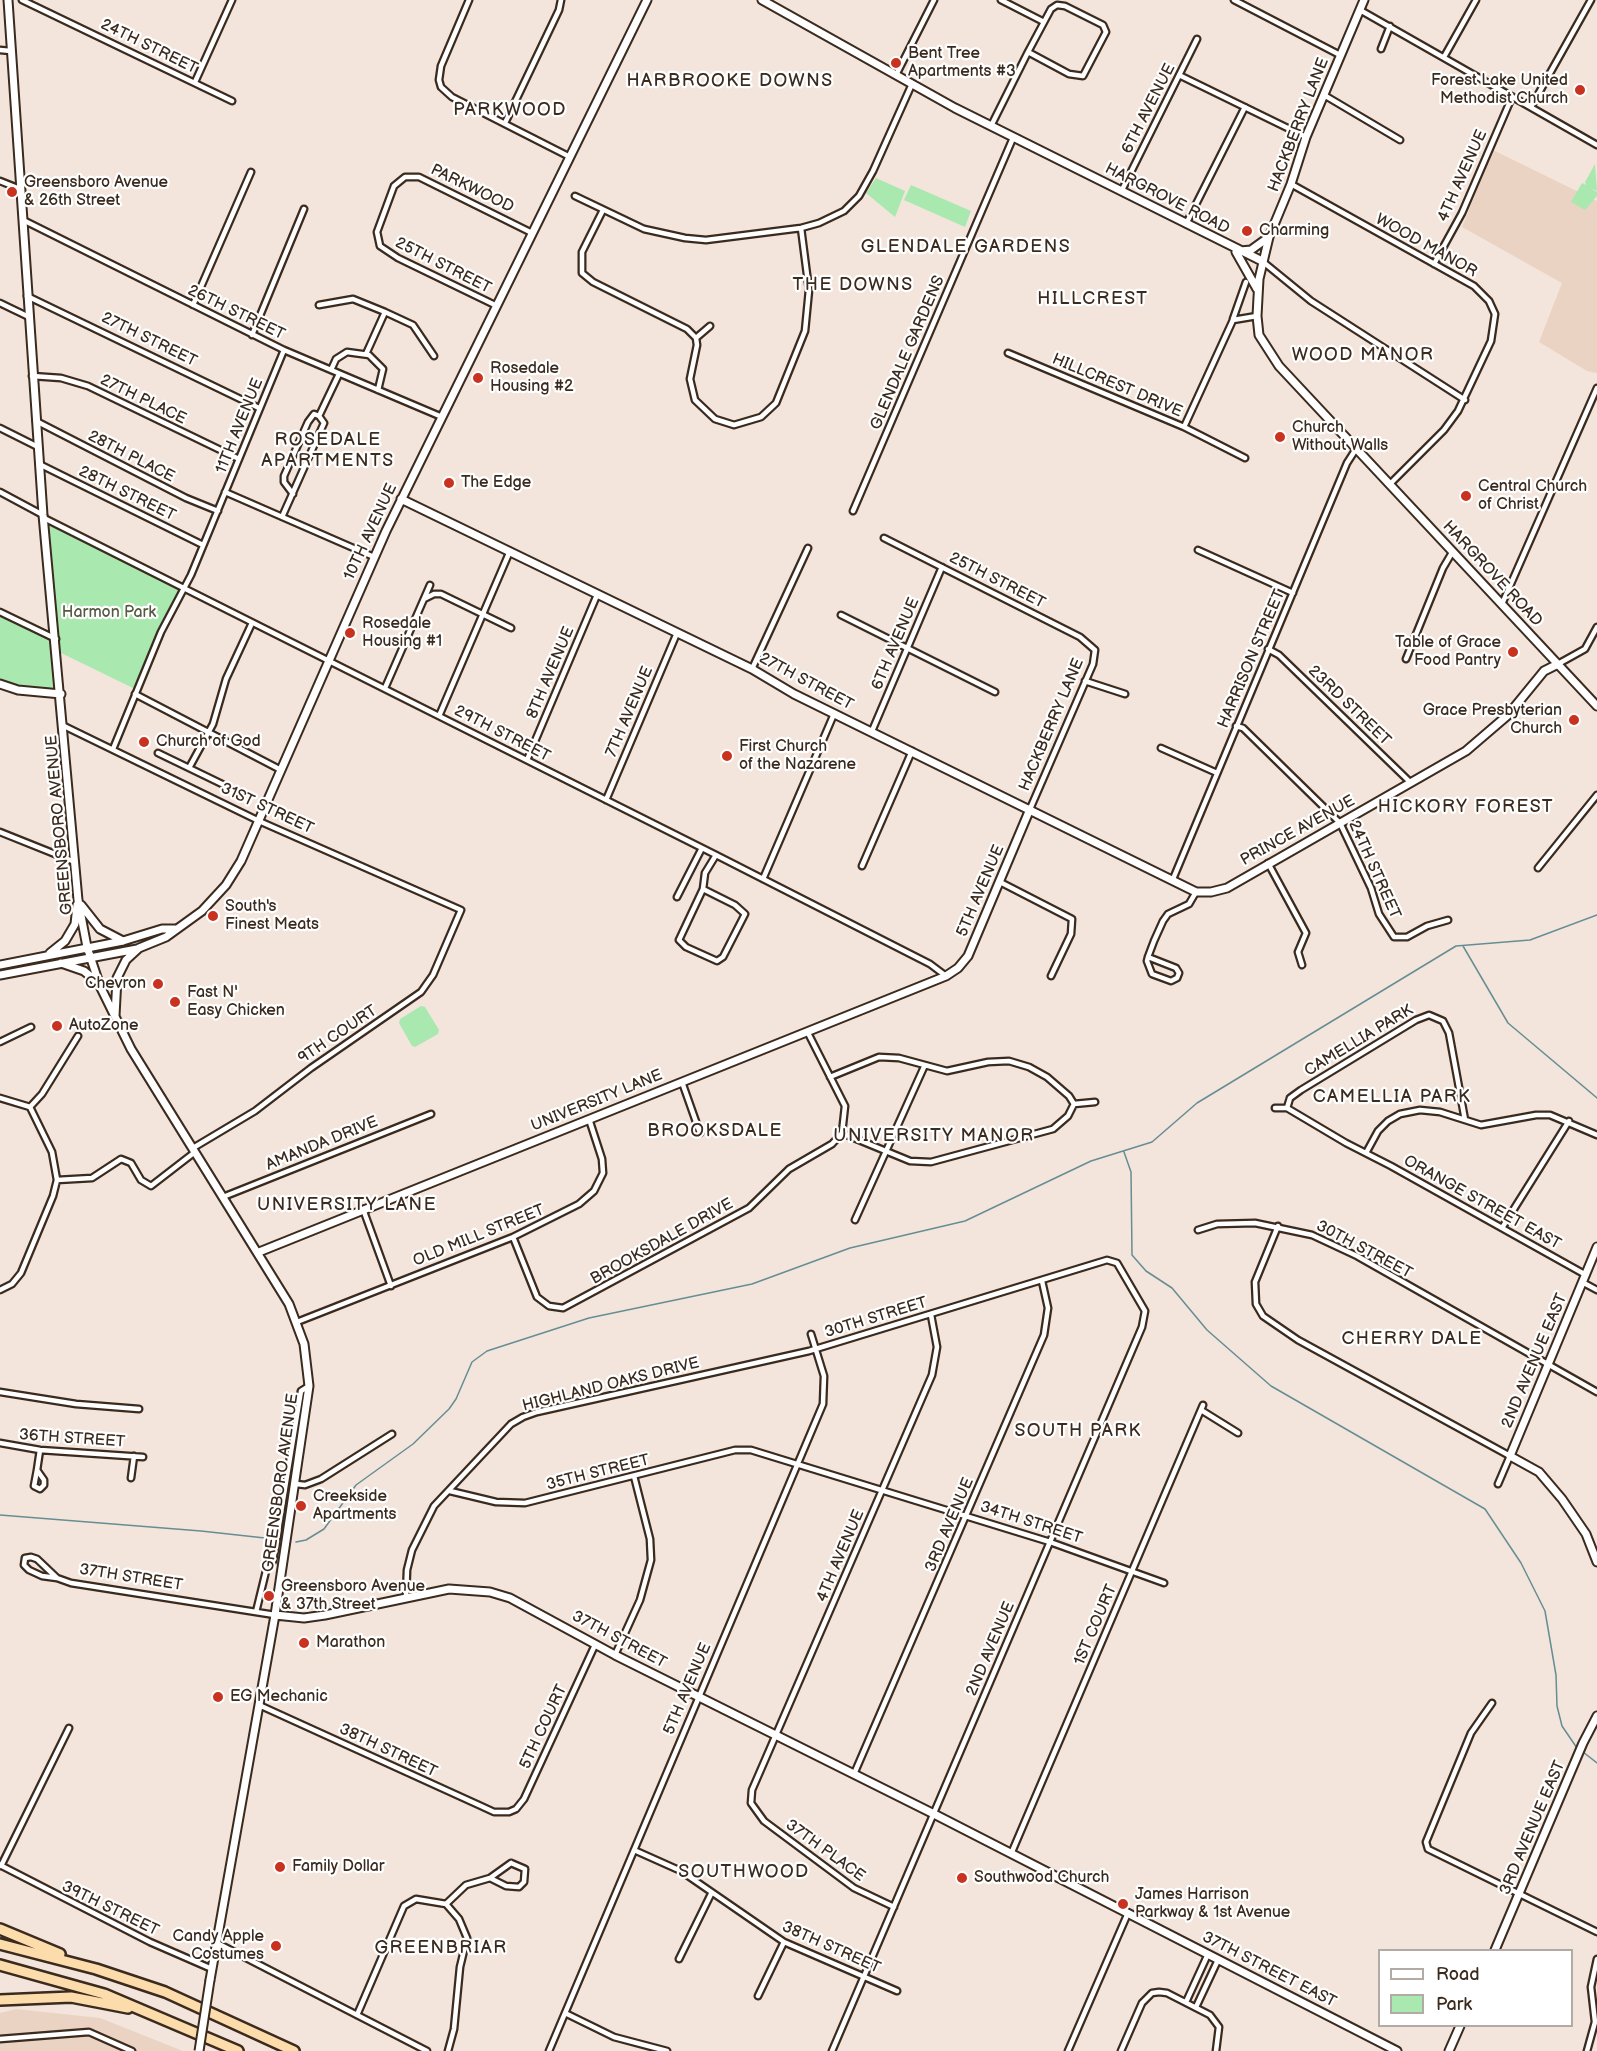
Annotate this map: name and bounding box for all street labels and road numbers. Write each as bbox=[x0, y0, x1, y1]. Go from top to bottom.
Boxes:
street label: 24TH STREET bbox=[97, 15, 201, 79]
street label: HACKBERRY LANE bbox=[1265, 55, 1333, 195]
street label: 6TH AVENUE bbox=[1118, 61, 1180, 157]
street label: 4TH AVENUE bbox=[1434, 127, 1492, 225]
street label: HARGROVE ROAD bbox=[1101, 159, 1233, 239]
street label: PARKWOOD bbox=[427, 161, 517, 217]
street label: WOOD MANOR bbox=[1372, 210, 1480, 282]
street label: 25TH STREET bbox=[392, 234, 494, 298]
street label: GLENDALE GARDENS bbox=[867, 273, 949, 433]
street label: 26TH STREET bbox=[184, 281, 288, 345]
street label: 27TH STREET bbox=[98, 309, 200, 371]
street label: HILLCREST DRIVE bbox=[1049, 350, 1185, 422]
street label: 27TH PLACE bbox=[97, 371, 189, 429]
street label: 11TH AVENUE bbox=[212, 376, 268, 476]
street label: 28TH PLACE bbox=[84, 427, 178, 487]
street label: 28TH STREET bbox=[75, 462, 179, 526]
street label: 10TH AVENUE bbox=[340, 481, 402, 583]
street label: HARGROVE ROAD bbox=[1438, 517, 1546, 631]
street label: 25TH STREET bbox=[946, 549, 1048, 613]
street label: HARRISON STREET bbox=[1214, 587, 1290, 731]
street label: 6TH AVENUE bbox=[868, 595, 924, 693]
street label: 8TH AVENUE bbox=[523, 624, 579, 722]
street label: 27TH STREET bbox=[756, 649, 856, 715]
street label: HACKBERRY LANE bbox=[1015, 656, 1089, 794]
street label: 23RD STREET bbox=[1304, 662, 1394, 750]
street label: 7TH AVENUE bbox=[602, 664, 658, 760]
street label: 29TH STREET bbox=[451, 702, 553, 766]
street label: GREENSBORO AVENUE bbox=[43, 734, 77, 916]
street label: 31ST STREET bbox=[217, 779, 317, 839]
street label: PRINCE AVENUE bbox=[1237, 792, 1359, 870]
street label: 24TH STREET bbox=[1344, 818, 1404, 922]
street label: 5TH AVENUE bbox=[953, 842, 1009, 940]
street label: CAMELLIA PARK bbox=[1301, 1001, 1417, 1081]
street label: 9TH COURT bbox=[295, 1002, 381, 1068]
street label: UNIVERSITY LANE bbox=[529, 1066, 665, 1136]
street label: AMANDA DRIVE bbox=[263, 1113, 381, 1175]
street label: ORANGE STREET EAST bbox=[1400, 1152, 1564, 1254]
street label: BROOKSDALE DRIVE bbox=[587, 1195, 737, 1289]
street label: OLD MILL STREET bbox=[411, 1201, 547, 1271]
street label: 30TH STREET bbox=[1313, 1217, 1415, 1283]
street label: 2ND AVENUE EAST bbox=[1498, 1291, 1572, 1431]
street label: 30TH STREET bbox=[823, 1293, 929, 1343]
street label: HIGHLAND OAKS DRIVE bbox=[521, 1354, 701, 1416]
street label: GREENSBORO AVENUE bbox=[259, 1392, 303, 1574]
street label: 36TH STREET bbox=[18, 1426, 126, 1452]
street label: 35TH STREET bbox=[544, 1451, 652, 1495]
street label: 3RD AVENUE bbox=[922, 1475, 978, 1575]
street label: 34TH STREET bbox=[977, 1497, 1085, 1549]
street label: 4TH AVENUE bbox=[813, 1507, 869, 1605]
street label: 37TH STREET bbox=[78, 1560, 184, 1596]
street label: 1ST COURT bbox=[1070, 1582, 1122, 1668]
street label: 2ND AVENUE bbox=[963, 1599, 1019, 1699]
street label: 37TH STREET bbox=[568, 1607, 670, 1673]
street label: 5TH AVENUE bbox=[660, 1640, 716, 1738]
street label: 5TH COURT bbox=[516, 1682, 572, 1772]
street label: 38TH STREET bbox=[336, 1720, 440, 1782]
street label: 3RD AVENUE EAST bbox=[1496, 1758, 1570, 1898]
street label: 37TH PLACE bbox=[781, 1816, 869, 1886]
street label: 39TH STREET bbox=[58, 1877, 162, 1941]
street label: 38TH STREET bbox=[779, 1918, 883, 1978]
street label: 37TH STREET EAST bbox=[1199, 1928, 1339, 2012]

